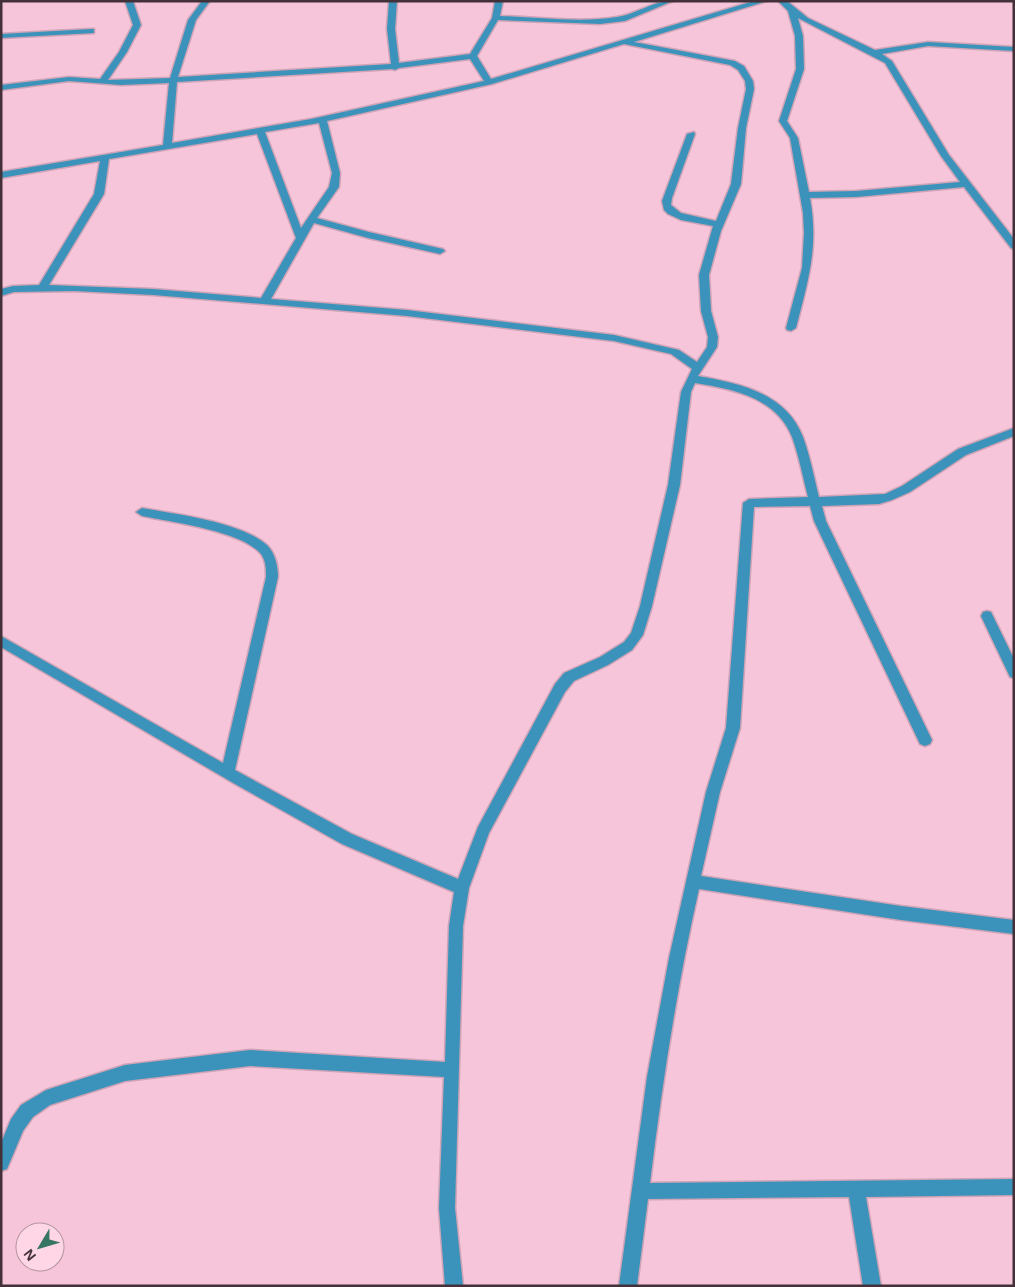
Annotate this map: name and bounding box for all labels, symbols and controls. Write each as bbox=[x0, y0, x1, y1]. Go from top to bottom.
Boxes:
north arrow bbox=[15, 1222, 65, 1272]
text: N bbox=[20, 1246, 39, 1264]

